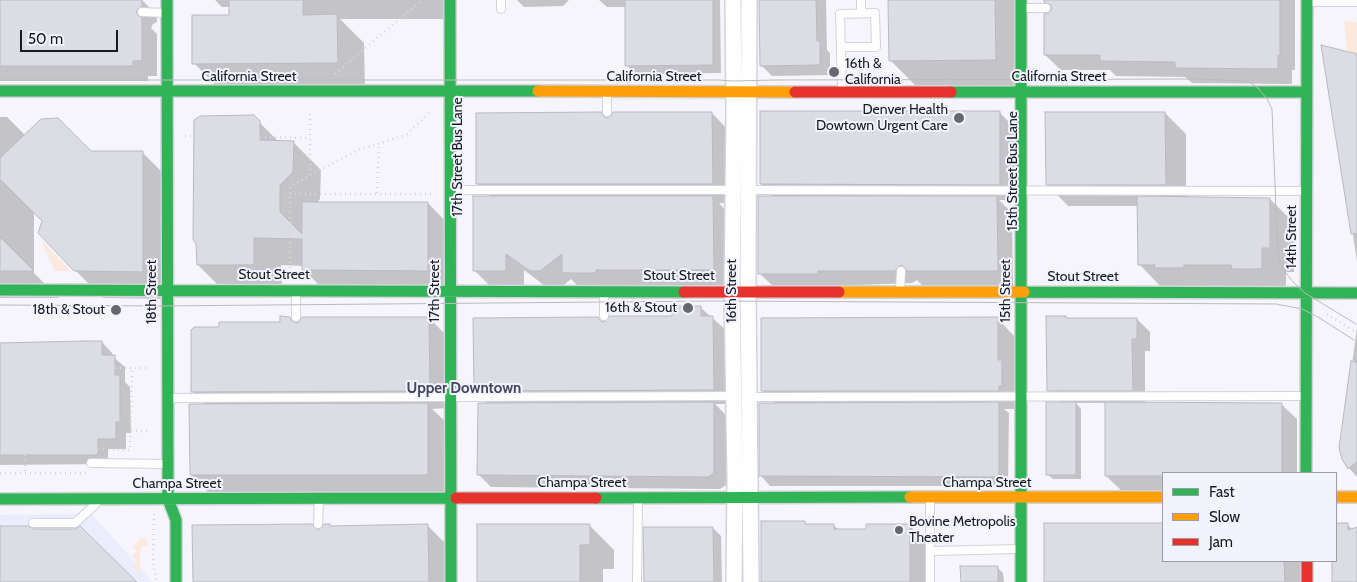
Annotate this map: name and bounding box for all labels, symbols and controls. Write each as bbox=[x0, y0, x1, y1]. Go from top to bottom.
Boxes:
scale bar bbox=[22, 20, 120, 52]
text: 50 m bbox=[28, 30, 63, 48]
place label: 16th & California bbox=[845, 56, 901, 88]
marker: 16th & California bbox=[827, 65, 841, 79]
street label: California Street bbox=[202, 69, 296, 85]
street label: California Street bbox=[607, 69, 701, 85]
street label: California Street bbox=[1012, 69, 1106, 85]
street label: 17th Street Bus Lane bbox=[450, 97, 466, 217]
place label: Denver Health Dowtown Urgent Care bbox=[816, 102, 948, 134]
marker: Denver Health Dowtown Urgent Care bbox=[952, 111, 966, 125]
street label: 15th Street Bus Lane bbox=[1005, 111, 1021, 231]
street label: 14th Street bbox=[1284, 205, 1300, 269]
street label: 17th Street bbox=[427, 259, 443, 323]
street label: 16th Street bbox=[724, 259, 740, 323]
street label: 15th Street bbox=[998, 259, 1014, 323]
street label: 18th Street bbox=[144, 260, 160, 324]
street label: Stout Street bbox=[238, 267, 310, 283]
street label: Stout Street bbox=[643, 268, 715, 284]
street label: Stout Street bbox=[1047, 269, 1119, 285]
place label: 16th & Stout bbox=[605, 300, 677, 316]
marker: 16th & Stout bbox=[681, 301, 695, 315]
place label: 18th & Stout bbox=[32, 302, 105, 318]
marker: 18th & Stout bbox=[109, 303, 123, 317]
district label: Upper Downtown bbox=[407, 380, 521, 398]
legend bbox=[1162, 472, 1337, 562]
street label: Champa Street bbox=[538, 475, 626, 491]
street label: Champa Street bbox=[943, 475, 1031, 491]
street label: Champa Street bbox=[133, 476, 221, 492]
text: Fast bbox=[1209, 483, 1234, 501]
text: Slow bbox=[1209, 508, 1240, 526]
place label: Bovine Metropolis Theater bbox=[909, 514, 1016, 546]
marker: Bovine Metropolis Theater bbox=[893, 524, 905, 536]
text: Jam bbox=[1209, 533, 1233, 551]

